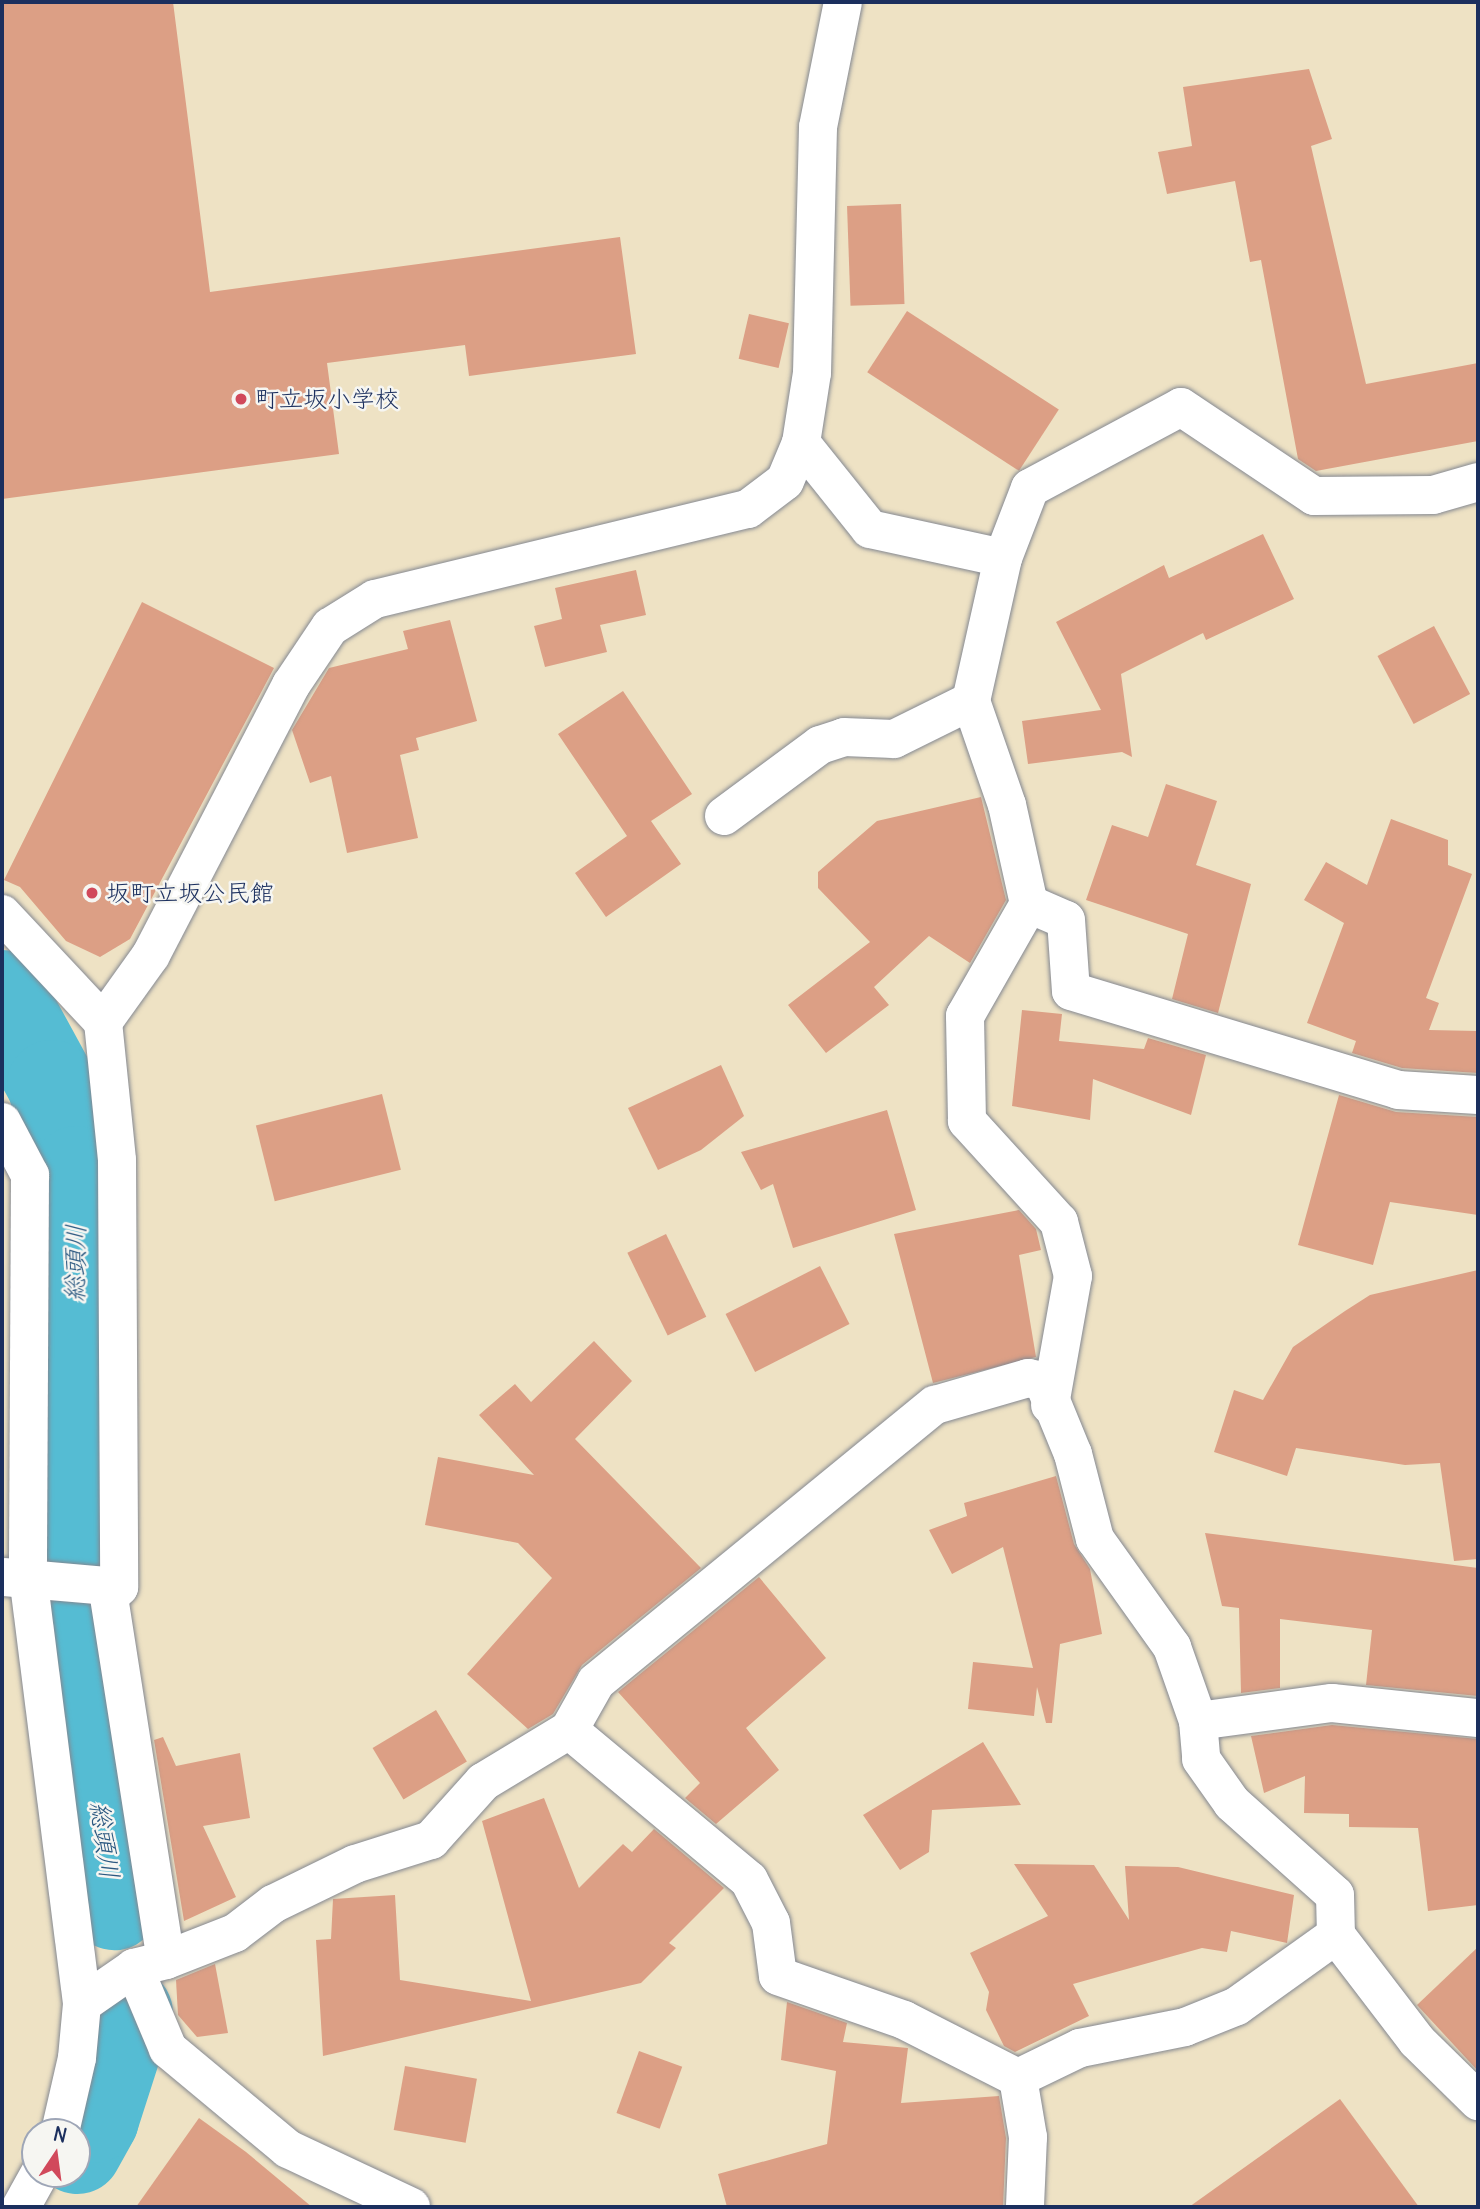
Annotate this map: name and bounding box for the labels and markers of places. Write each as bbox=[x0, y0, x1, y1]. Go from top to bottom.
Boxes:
place label: 町立坂小学校 bbox=[255, 385, 399, 413]
marker: 町立坂小学校 bbox=[233, 391, 249, 407]
place label: 坂町立坂公民館 bbox=[106, 879, 274, 907]
marker: 坂町立坂公民館 bbox=[84, 885, 100, 901]

